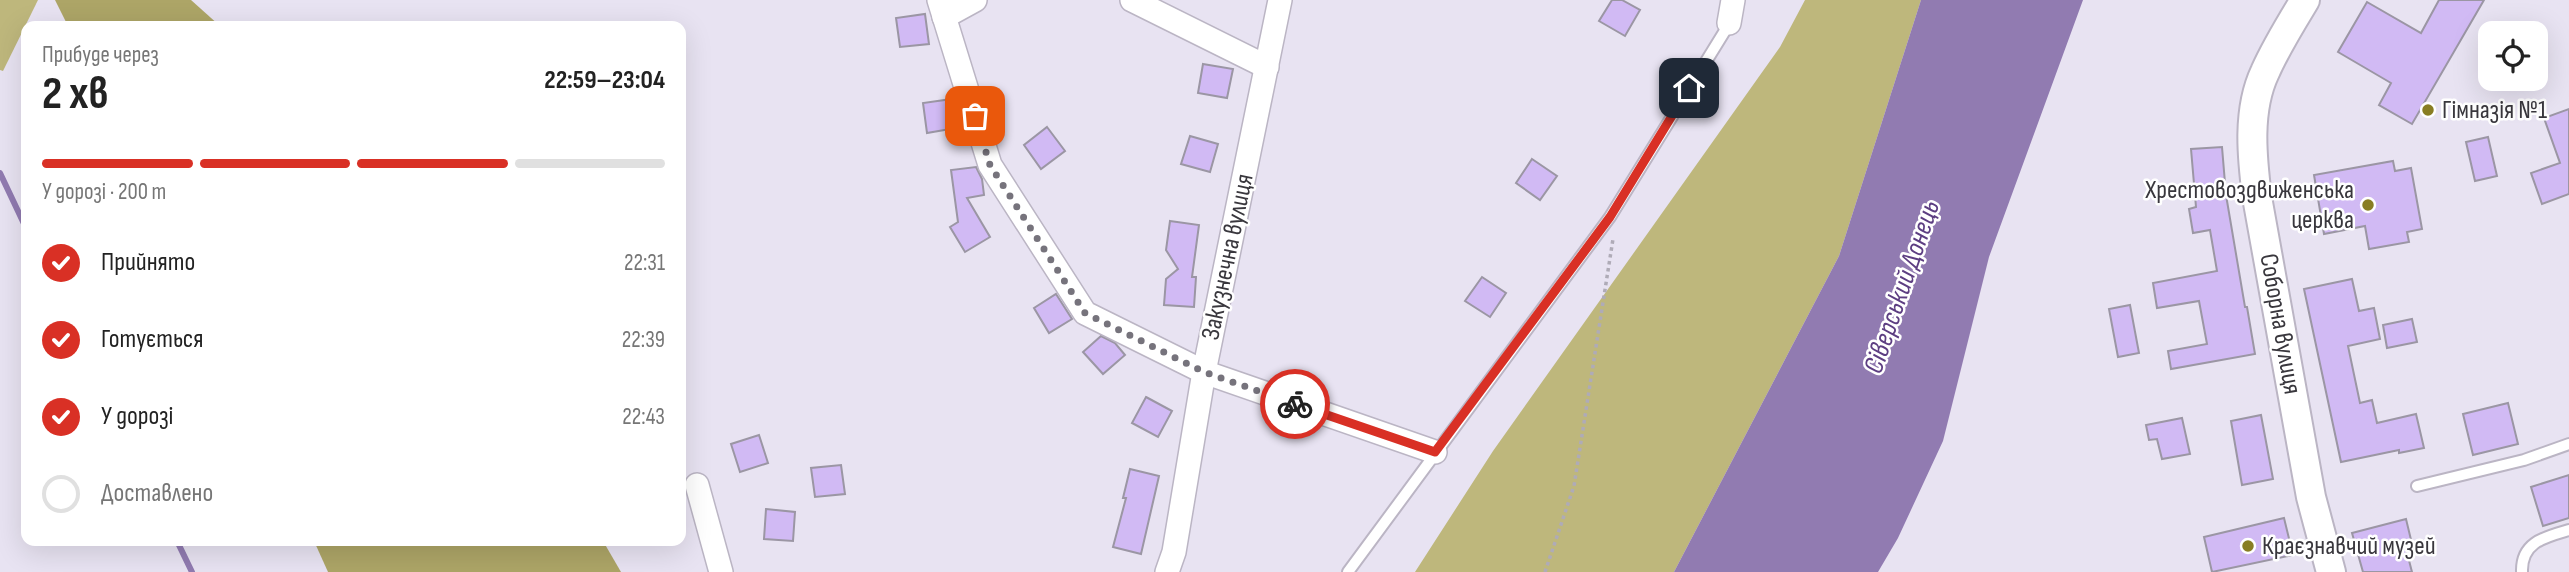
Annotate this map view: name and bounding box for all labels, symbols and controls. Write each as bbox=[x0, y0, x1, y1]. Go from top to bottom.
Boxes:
map controls bbox=[2478, 21, 2548, 91]
button: locate bbox=[2478, 21, 2548, 91]
text: Прибуде через bbox=[42, 41, 159, 69]
pin bbox=[1659, 58, 1719, 118]
text: 22:59–23:04 bbox=[544, 65, 665, 96]
text: 2 хв bbox=[42, 67, 109, 122]
icon: home bbox=[1670, 69, 1708, 107]
pin bbox=[945, 86, 1005, 146]
place label: Гімназія №1 bbox=[2442, 95, 2547, 126]
icon: bag bbox=[956, 97, 994, 135]
marker: Гімназія №1 bbox=[2420, 102, 2436, 118]
street label: Закузнечна вулиця bbox=[1195, 171, 1261, 343]
place label: Хрестовоздвиженська церква bbox=[2144, 175, 2354, 236]
text: У дорозі · 200 m bbox=[42, 178, 166, 206]
water label: Сіверський Донець bbox=[1857, 196, 1947, 378]
marker: Хрестовоздвиженська церква bbox=[2360, 197, 2376, 213]
icon: check bbox=[42, 244, 80, 282]
text: Прийнято bbox=[101, 247, 195, 278]
text: 22:31 bbox=[624, 249, 665, 277]
street label: Соборна вулиця bbox=[2252, 251, 2308, 397]
icon: check bbox=[42, 321, 80, 359]
text: Готується bbox=[101, 324, 203, 355]
text: 22:39 bbox=[622, 326, 665, 354]
courier bbox=[1260, 369, 1330, 439]
icon: bike bbox=[1276, 385, 1314, 423]
icon: check bbox=[42, 398, 80, 436]
text: У дорозі bbox=[101, 401, 173, 432]
text: 22:43 bbox=[622, 403, 665, 431]
text: Доставлено bbox=[101, 478, 213, 509]
place label: Краєзнавчий музей bbox=[2262, 531, 2436, 562]
marker: Краєзнавчий музей bbox=[2240, 538, 2256, 554]

